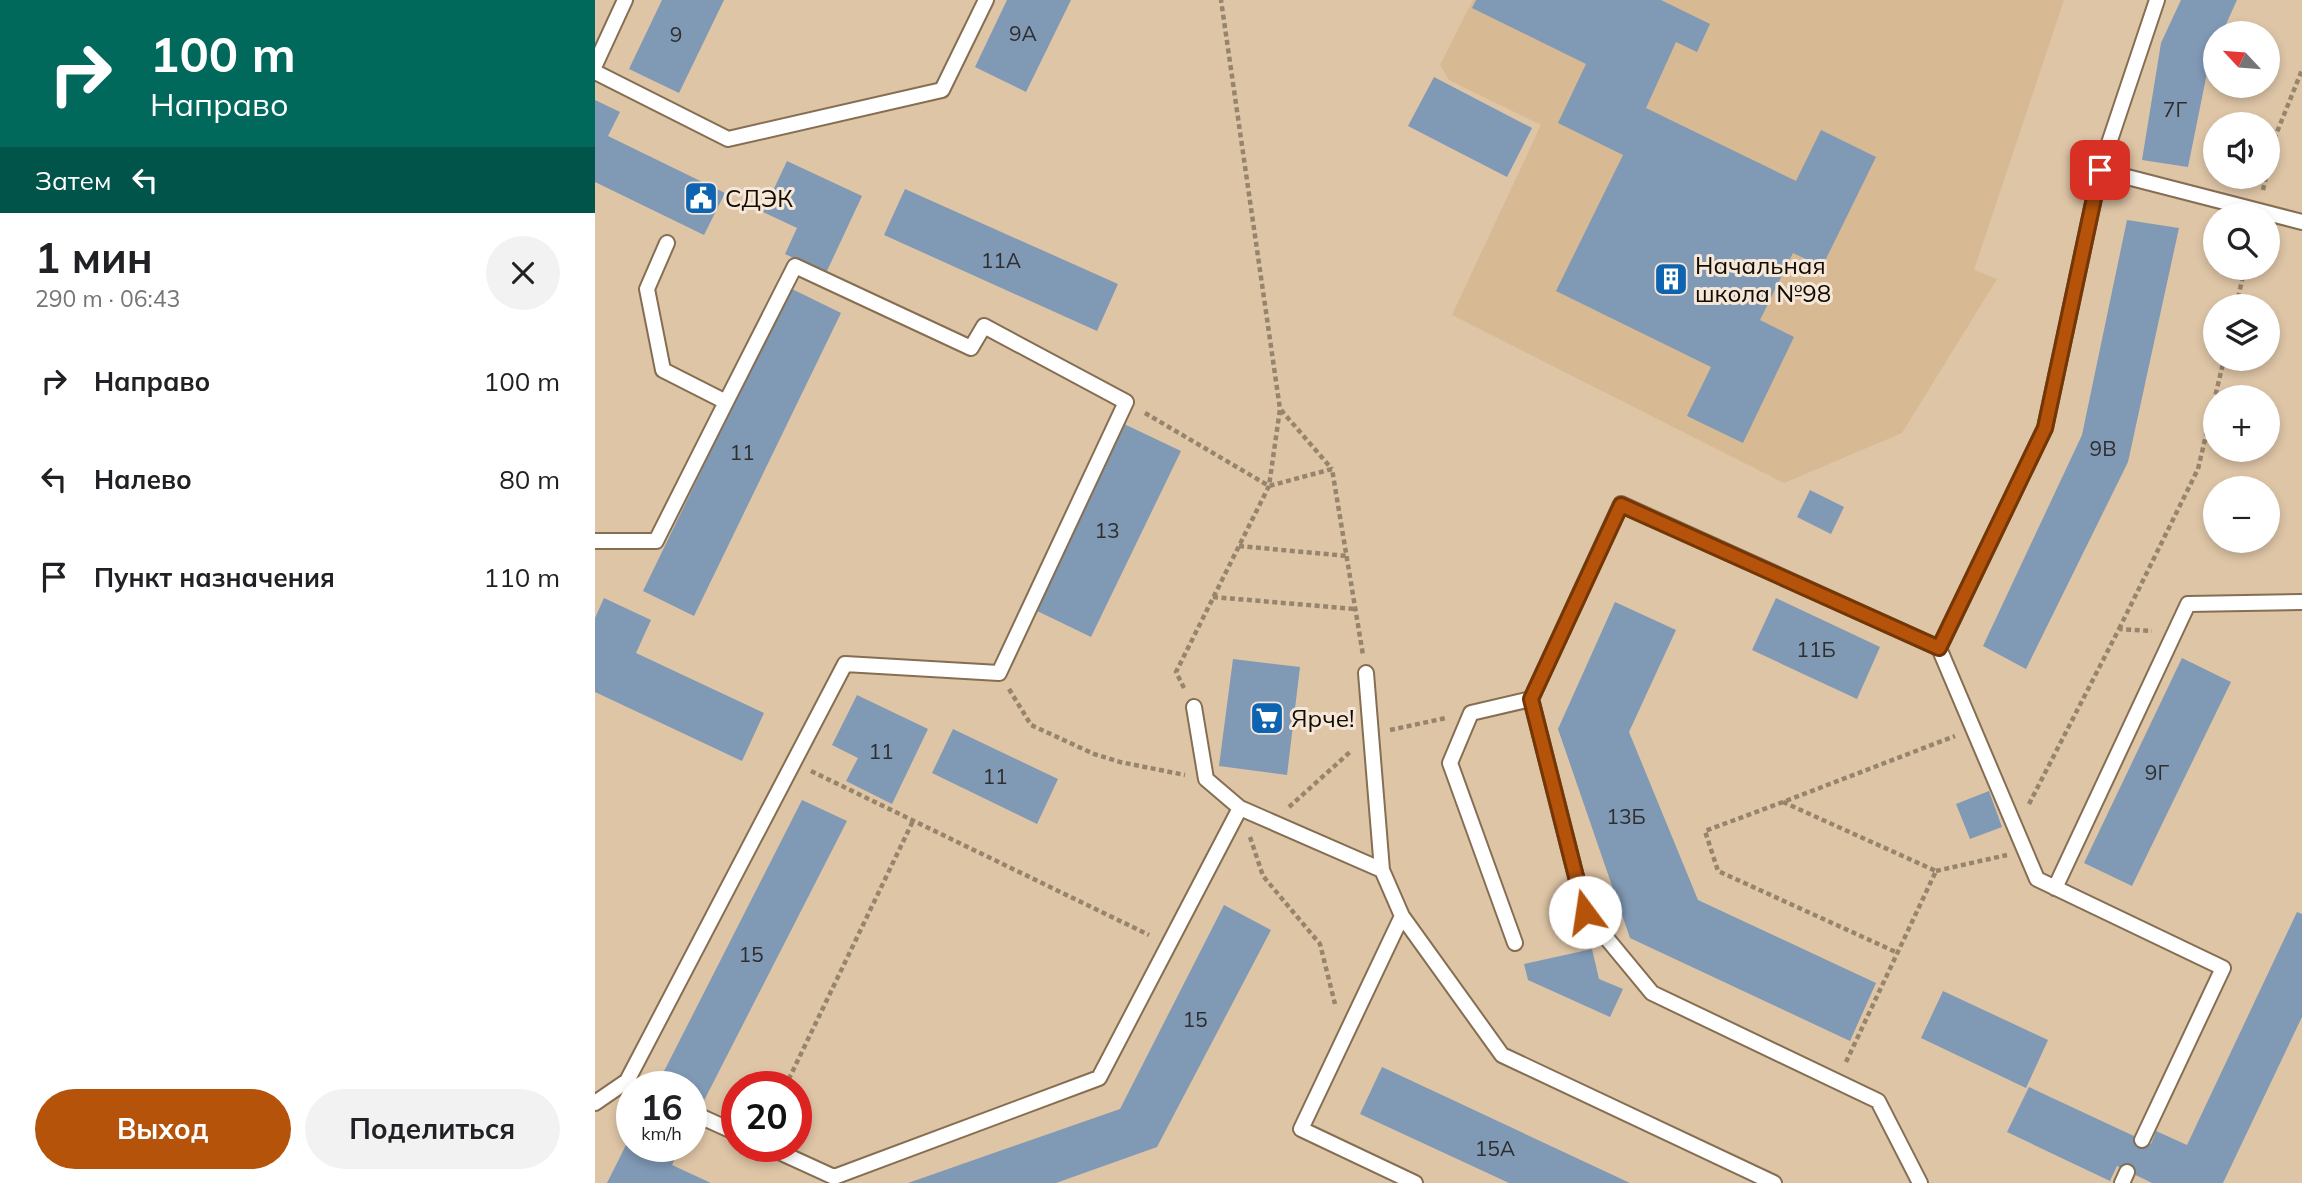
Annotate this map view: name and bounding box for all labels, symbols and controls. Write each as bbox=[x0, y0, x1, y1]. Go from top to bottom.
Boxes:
house number: 9А bbox=[1009, 20, 1038, 46]
house number: 9 bbox=[670, 21, 682, 47]
north arrow bbox=[2203, 21, 2280, 98]
map controls bbox=[2203, 21, 2280, 553]
text: 100 m bbox=[150, 23, 296, 84]
icon: right bbox=[35, 28, 126, 119]
text: Направо bbox=[150, 84, 289, 124]
house number: 7Г bbox=[2163, 96, 2187, 122]
button: sound bbox=[2203, 112, 2280, 189]
pin bbox=[2070, 140, 2130, 200]
icon: arrive bbox=[2081, 151, 2119, 189]
icon: left bbox=[126, 161, 164, 199]
text: Затем bbox=[35, 164, 112, 197]
public building icon: СДЭК bbox=[682, 179, 720, 217]
place label: СДЭК bbox=[725, 183, 793, 213]
button: search bbox=[2203, 203, 2280, 280]
text: 1 мин bbox=[35, 231, 153, 284]
button: close bbox=[486, 236, 560, 310]
house number: 11А bbox=[981, 247, 1022, 273]
place label: Начальная школа №98 bbox=[1695, 250, 1831, 308]
building icon: Начальная школа №98 bbox=[1652, 260, 1690, 298]
text: 290 m · 06:43 bbox=[35, 284, 180, 313]
button: layers bbox=[2203, 294, 2280, 371]
icon: right bbox=[35, 362, 73, 400]
text: Направо bbox=[94, 365, 210, 398]
text: 100 m bbox=[484, 365, 560, 398]
button: + bbox=[2203, 385, 2280, 462]
house number: 9В bbox=[2090, 435, 2116, 461]
house number: 11 bbox=[729, 439, 755, 465]
icon: left bbox=[35, 460, 73, 498]
text: Налево bbox=[94, 463, 192, 496]
text: 80 m bbox=[499, 463, 560, 496]
button: − bbox=[2203, 476, 2280, 553]
house number: 13 bbox=[1094, 517, 1120, 543]
icon: arrive bbox=[35, 558, 73, 596]
text: Пункт назначения bbox=[94, 561, 335, 594]
text: 110 m bbox=[484, 561, 560, 594]
house number: 11Б bbox=[1796, 636, 1836, 662]
supermarket icon: Ярче! bbox=[1248, 699, 1286, 737]
place label: Ярче! bbox=[1291, 703, 1354, 733]
house number: 11 bbox=[868, 738, 894, 764]
house number: 9Г bbox=[2145, 759, 2169, 785]
house number: 11 bbox=[982, 763, 1008, 789]
house number: 13Б bbox=[1606, 803, 1646, 829]
position arrow bbox=[1548, 875, 1622, 949]
house number: 15 bbox=[738, 941, 764, 967]
house number: 15 bbox=[1182, 1006, 1208, 1032]
speed limit sign: 20 bbox=[721, 1071, 812, 1162]
text: 16 bbox=[640, 1085, 683, 1129]
button: Выход bbox=[35, 1089, 291, 1169]
button: Поделиться bbox=[305, 1089, 560, 1169]
text: km/h bbox=[641, 1122, 682, 1145]
house number: 15А bbox=[1475, 1135, 1516, 1161]

